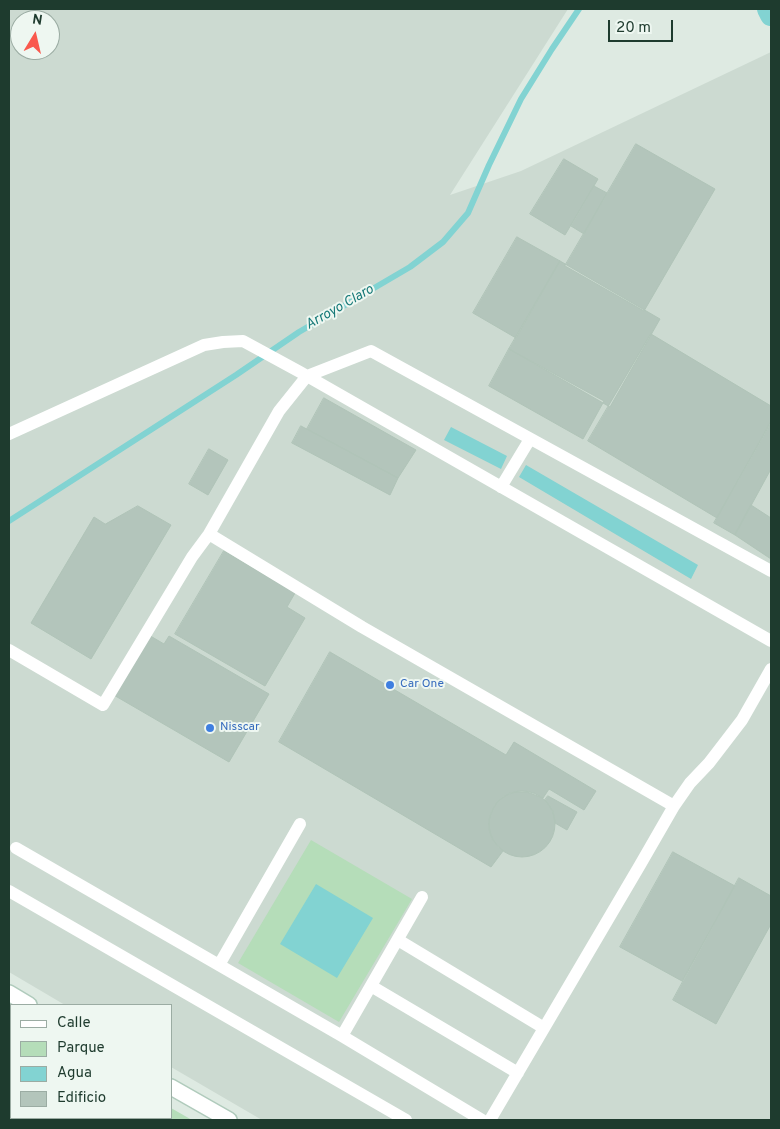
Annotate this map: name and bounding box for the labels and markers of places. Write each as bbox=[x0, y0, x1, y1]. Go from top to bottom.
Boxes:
place label: Car One bbox=[400, 678, 444, 692]
marker: Car One bbox=[384, 679, 396, 691]
place label: Nisscar bbox=[220, 721, 260, 735]
marker: Nisscar bbox=[204, 722, 216, 734]

